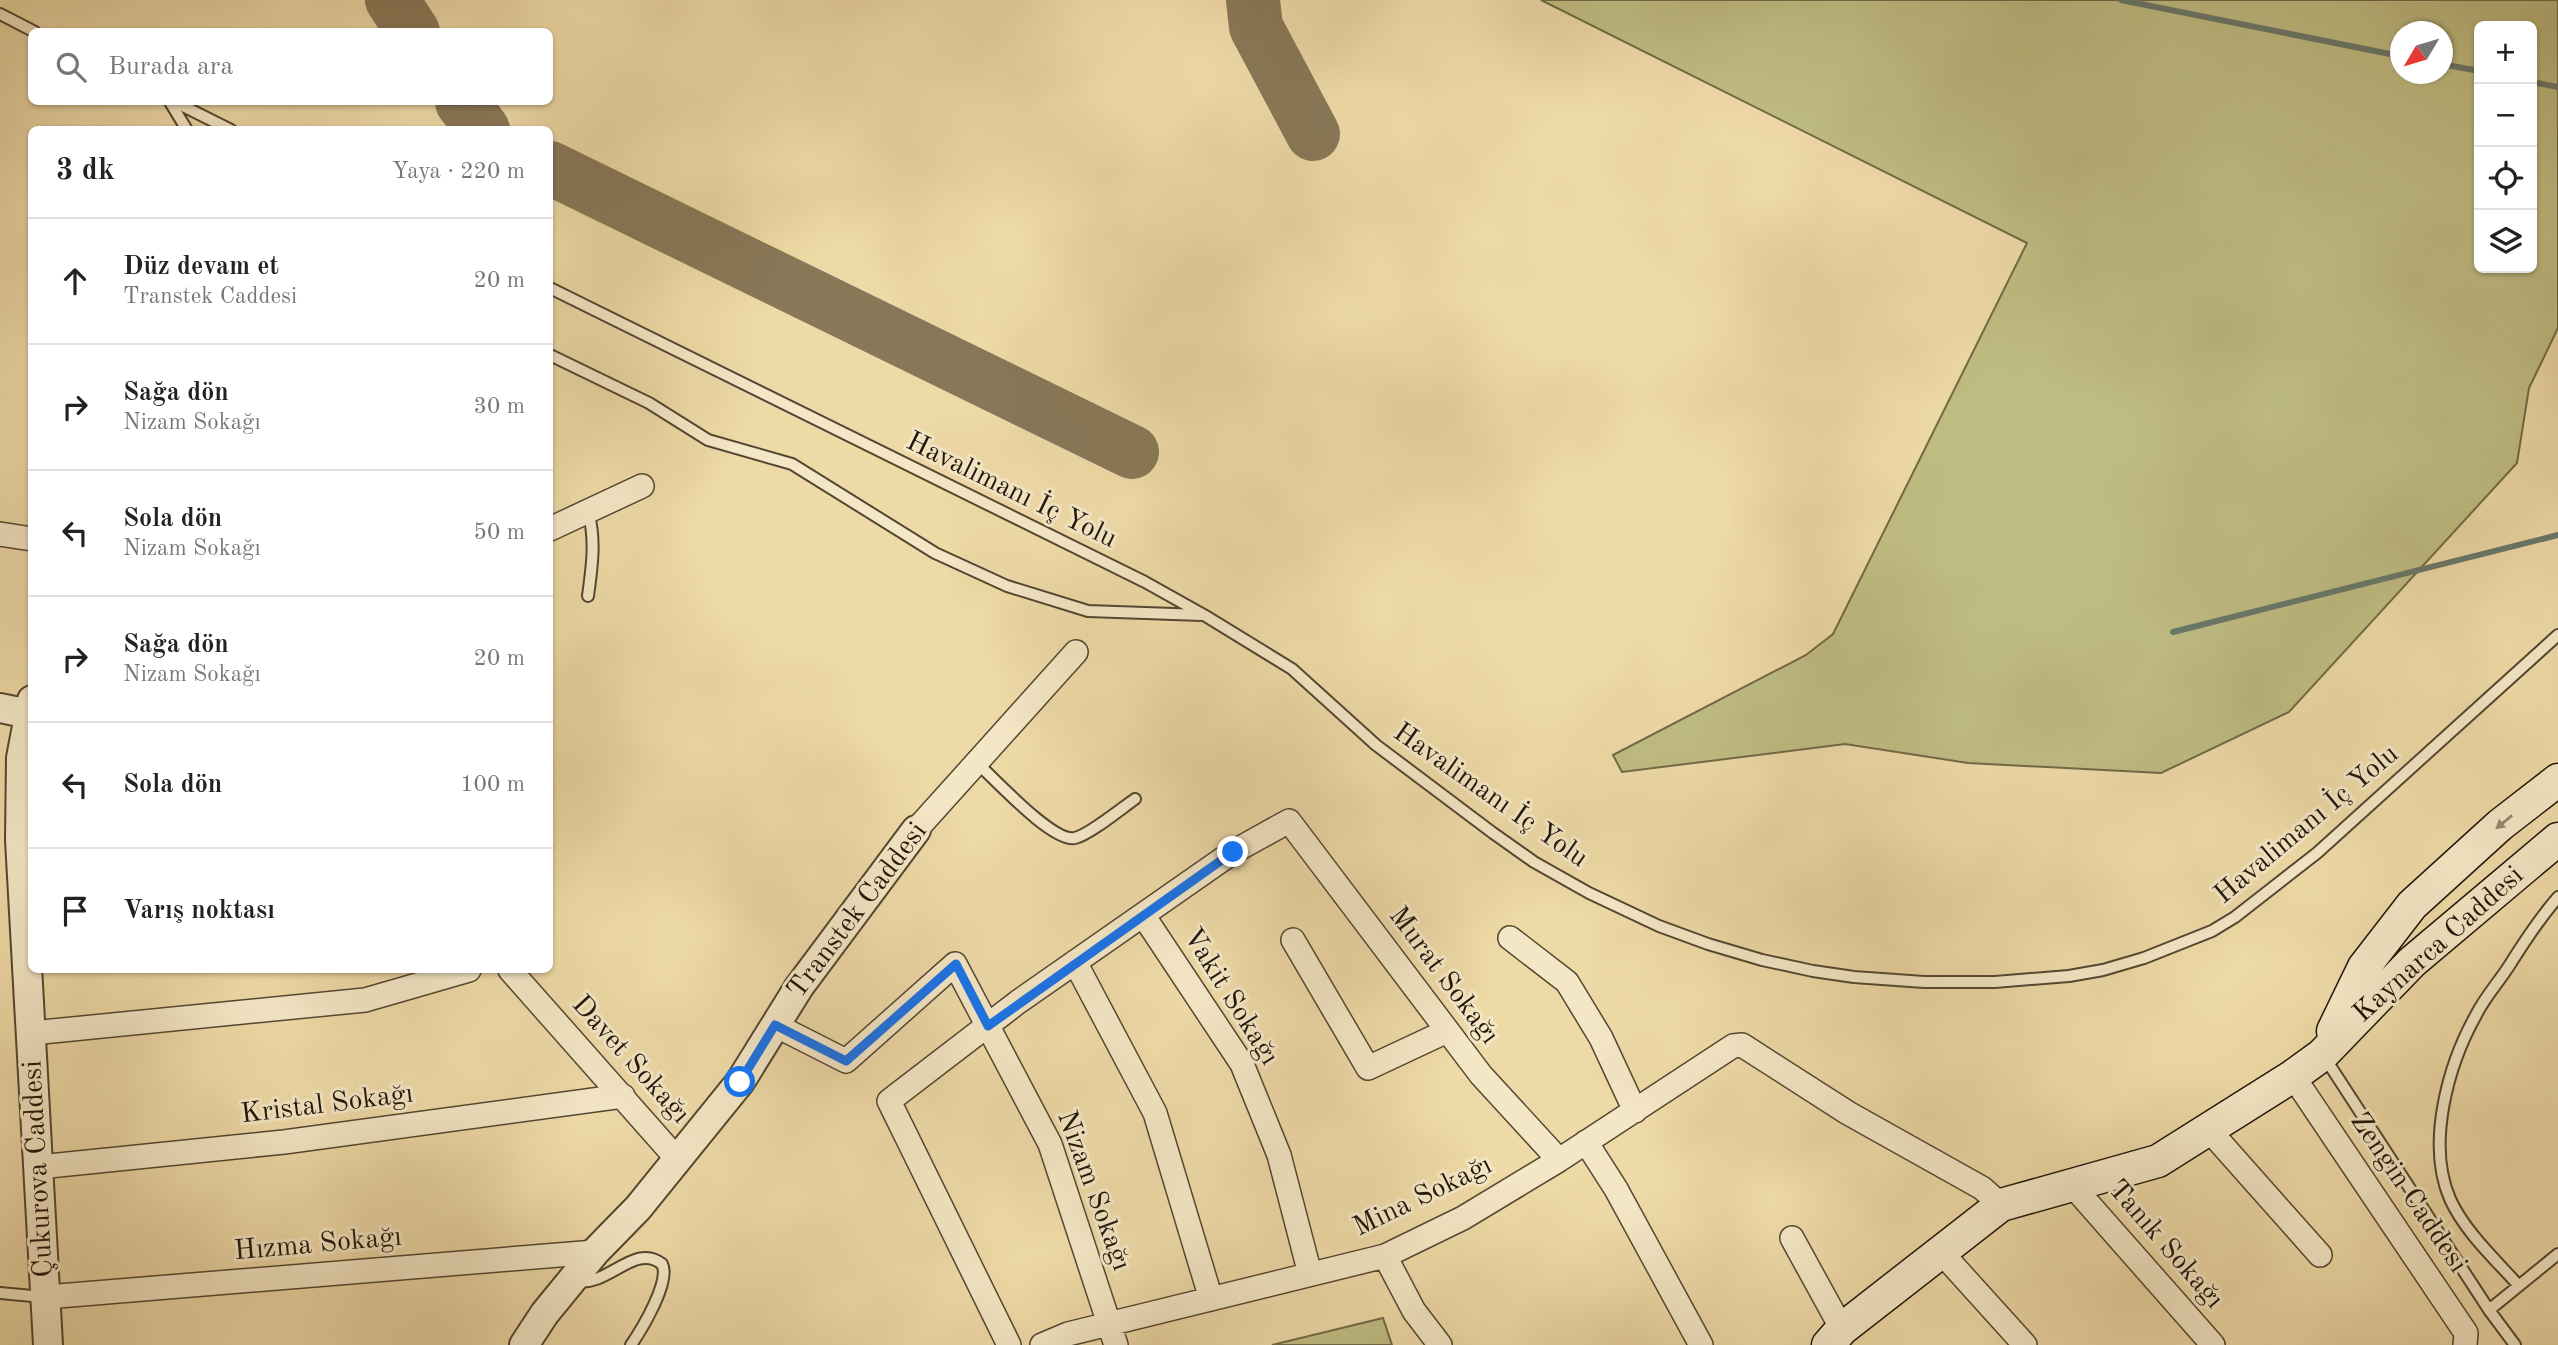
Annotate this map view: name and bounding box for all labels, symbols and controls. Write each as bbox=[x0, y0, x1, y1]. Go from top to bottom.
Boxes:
north arrow bbox=[2390, 21, 2453, 84]
map controls bbox=[2474, 21, 2537, 273]
button: + bbox=[2474, 21, 2537, 84]
search box bbox=[28, 28, 553, 105]
icon: search bbox=[52, 48, 90, 86]
text: Burada ara bbox=[108, 54, 233, 80]
button: − bbox=[2474, 84, 2537, 147]
button: locate bbox=[2474, 147, 2537, 210]
text: 3 dk bbox=[56, 156, 115, 186]
text: Yaya · 220 m bbox=[392, 160, 525, 183]
button: layers bbox=[2474, 210, 2537, 273]
text: Düz devam et bbox=[123, 254, 279, 280]
icon: ahead bbox=[56, 262, 94, 300]
text: 20 m bbox=[474, 269, 525, 292]
text: Transtek Caddesi bbox=[123, 285, 297, 308]
text: Sağa dön bbox=[123, 380, 229, 406]
icon: right bbox=[56, 388, 94, 426]
text: 30 m bbox=[474, 395, 525, 418]
text: Nizam Sokağı bbox=[123, 411, 261, 434]
street label: Havalimanı İç Yolu bbox=[901, 424, 1122, 554]
text: Sola dön bbox=[123, 506, 222, 532]
icon: left bbox=[56, 514, 94, 552]
text: 50 m bbox=[474, 521, 525, 544]
text: Nizam Sokağı bbox=[123, 537, 261, 560]
text: Sağa dön bbox=[123, 632, 229, 658]
icon: right bbox=[56, 640, 94, 678]
text: 20 m bbox=[474, 647, 525, 670]
text: Nizam Sokağı bbox=[123, 663, 261, 686]
street label: Havalimanı İç Yolu bbox=[1388, 715, 1595, 874]
street label: Havalimanı İç Yolu bbox=[2207, 737, 2404, 910]
icon: left bbox=[56, 766, 94, 804]
text: Sola dön bbox=[123, 772, 222, 798]
text: 100 m bbox=[460, 773, 525, 796]
one-way arrow bbox=[2496, 814, 2514, 829]
street label: Transtek Caddesi bbox=[783, 818, 933, 1004]
route end bbox=[1217, 836, 1248, 867]
street label: Kaynarca Caddesi bbox=[2349, 862, 2529, 1028]
icon: arrive bbox=[56, 892, 94, 930]
text: Varış noktası bbox=[123, 898, 275, 924]
street label: Murat Sokağı bbox=[1383, 902, 1503, 1050]
street label: Vakit Sokağı bbox=[1177, 924, 1283, 1070]
street label: Davet Sokağı bbox=[566, 991, 694, 1129]
street label: Çukurova Caddesi bbox=[19, 1060, 59, 1278]
route start bbox=[724, 1066, 755, 1097]
street label: Kristal Sokağı bbox=[239, 1081, 415, 1129]
street label: Nizam Sokağı bbox=[1051, 1107, 1135, 1275]
street label: Zengin Caddesi bbox=[2344, 1108, 2472, 1278]
street label: Mina Sokağı bbox=[1349, 1152, 1497, 1242]
street label: Tanık Sokağı bbox=[2102, 1176, 2228, 1314]
street label: Hızma Sokağı bbox=[233, 1224, 403, 1266]

